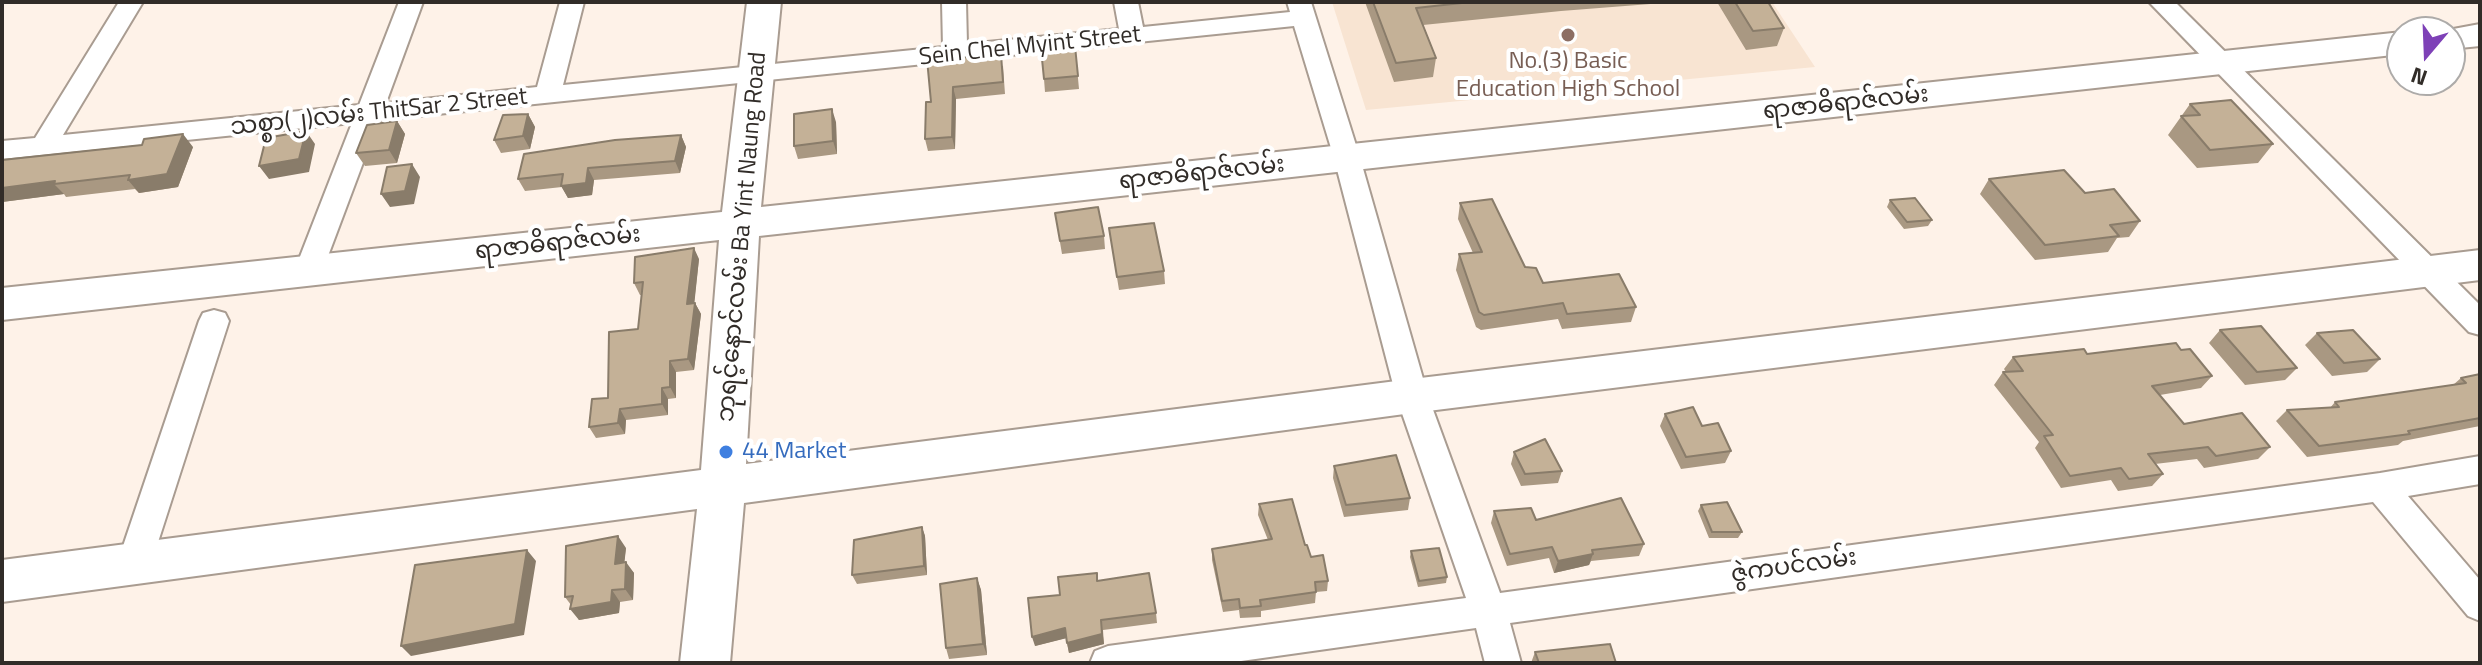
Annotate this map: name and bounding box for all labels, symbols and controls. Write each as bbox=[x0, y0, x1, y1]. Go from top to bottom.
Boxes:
north arrow bbox=[2386, 16, 2466, 96]
street label: Sein Chel Myint Street bbox=[918, 21, 1142, 73]
marker: No.(3) Basic Education High School bbox=[1559, 26, 1577, 44]
place label: No.(3) Basic Education High School bbox=[1456, 48, 1680, 104]
street label: ဘုရင့်နောင်လမ်း Ba Yint Naung Road bbox=[712, 51, 774, 423]
text: N bbox=[2406, 58, 2432, 95]
street label: ရာဇာဓိရာဇ်လမ်း bbox=[1762, 81, 1930, 127]
street label: သစ္စာ(၂)လမ်း ThitSar 2 Street bbox=[229, 83, 529, 143]
street label: ရာဇာဓိရာဇ်လမ်း bbox=[1118, 151, 1286, 197]
street label: ရာဇာဓိရာဇ်လမ်း bbox=[474, 221, 642, 267]
place label: 44 Market bbox=[742, 438, 846, 466]
marker: 44 Market bbox=[717, 443, 735, 461]
street label: ဇွဲကပင်လမ်း bbox=[1729, 544, 1859, 590]

